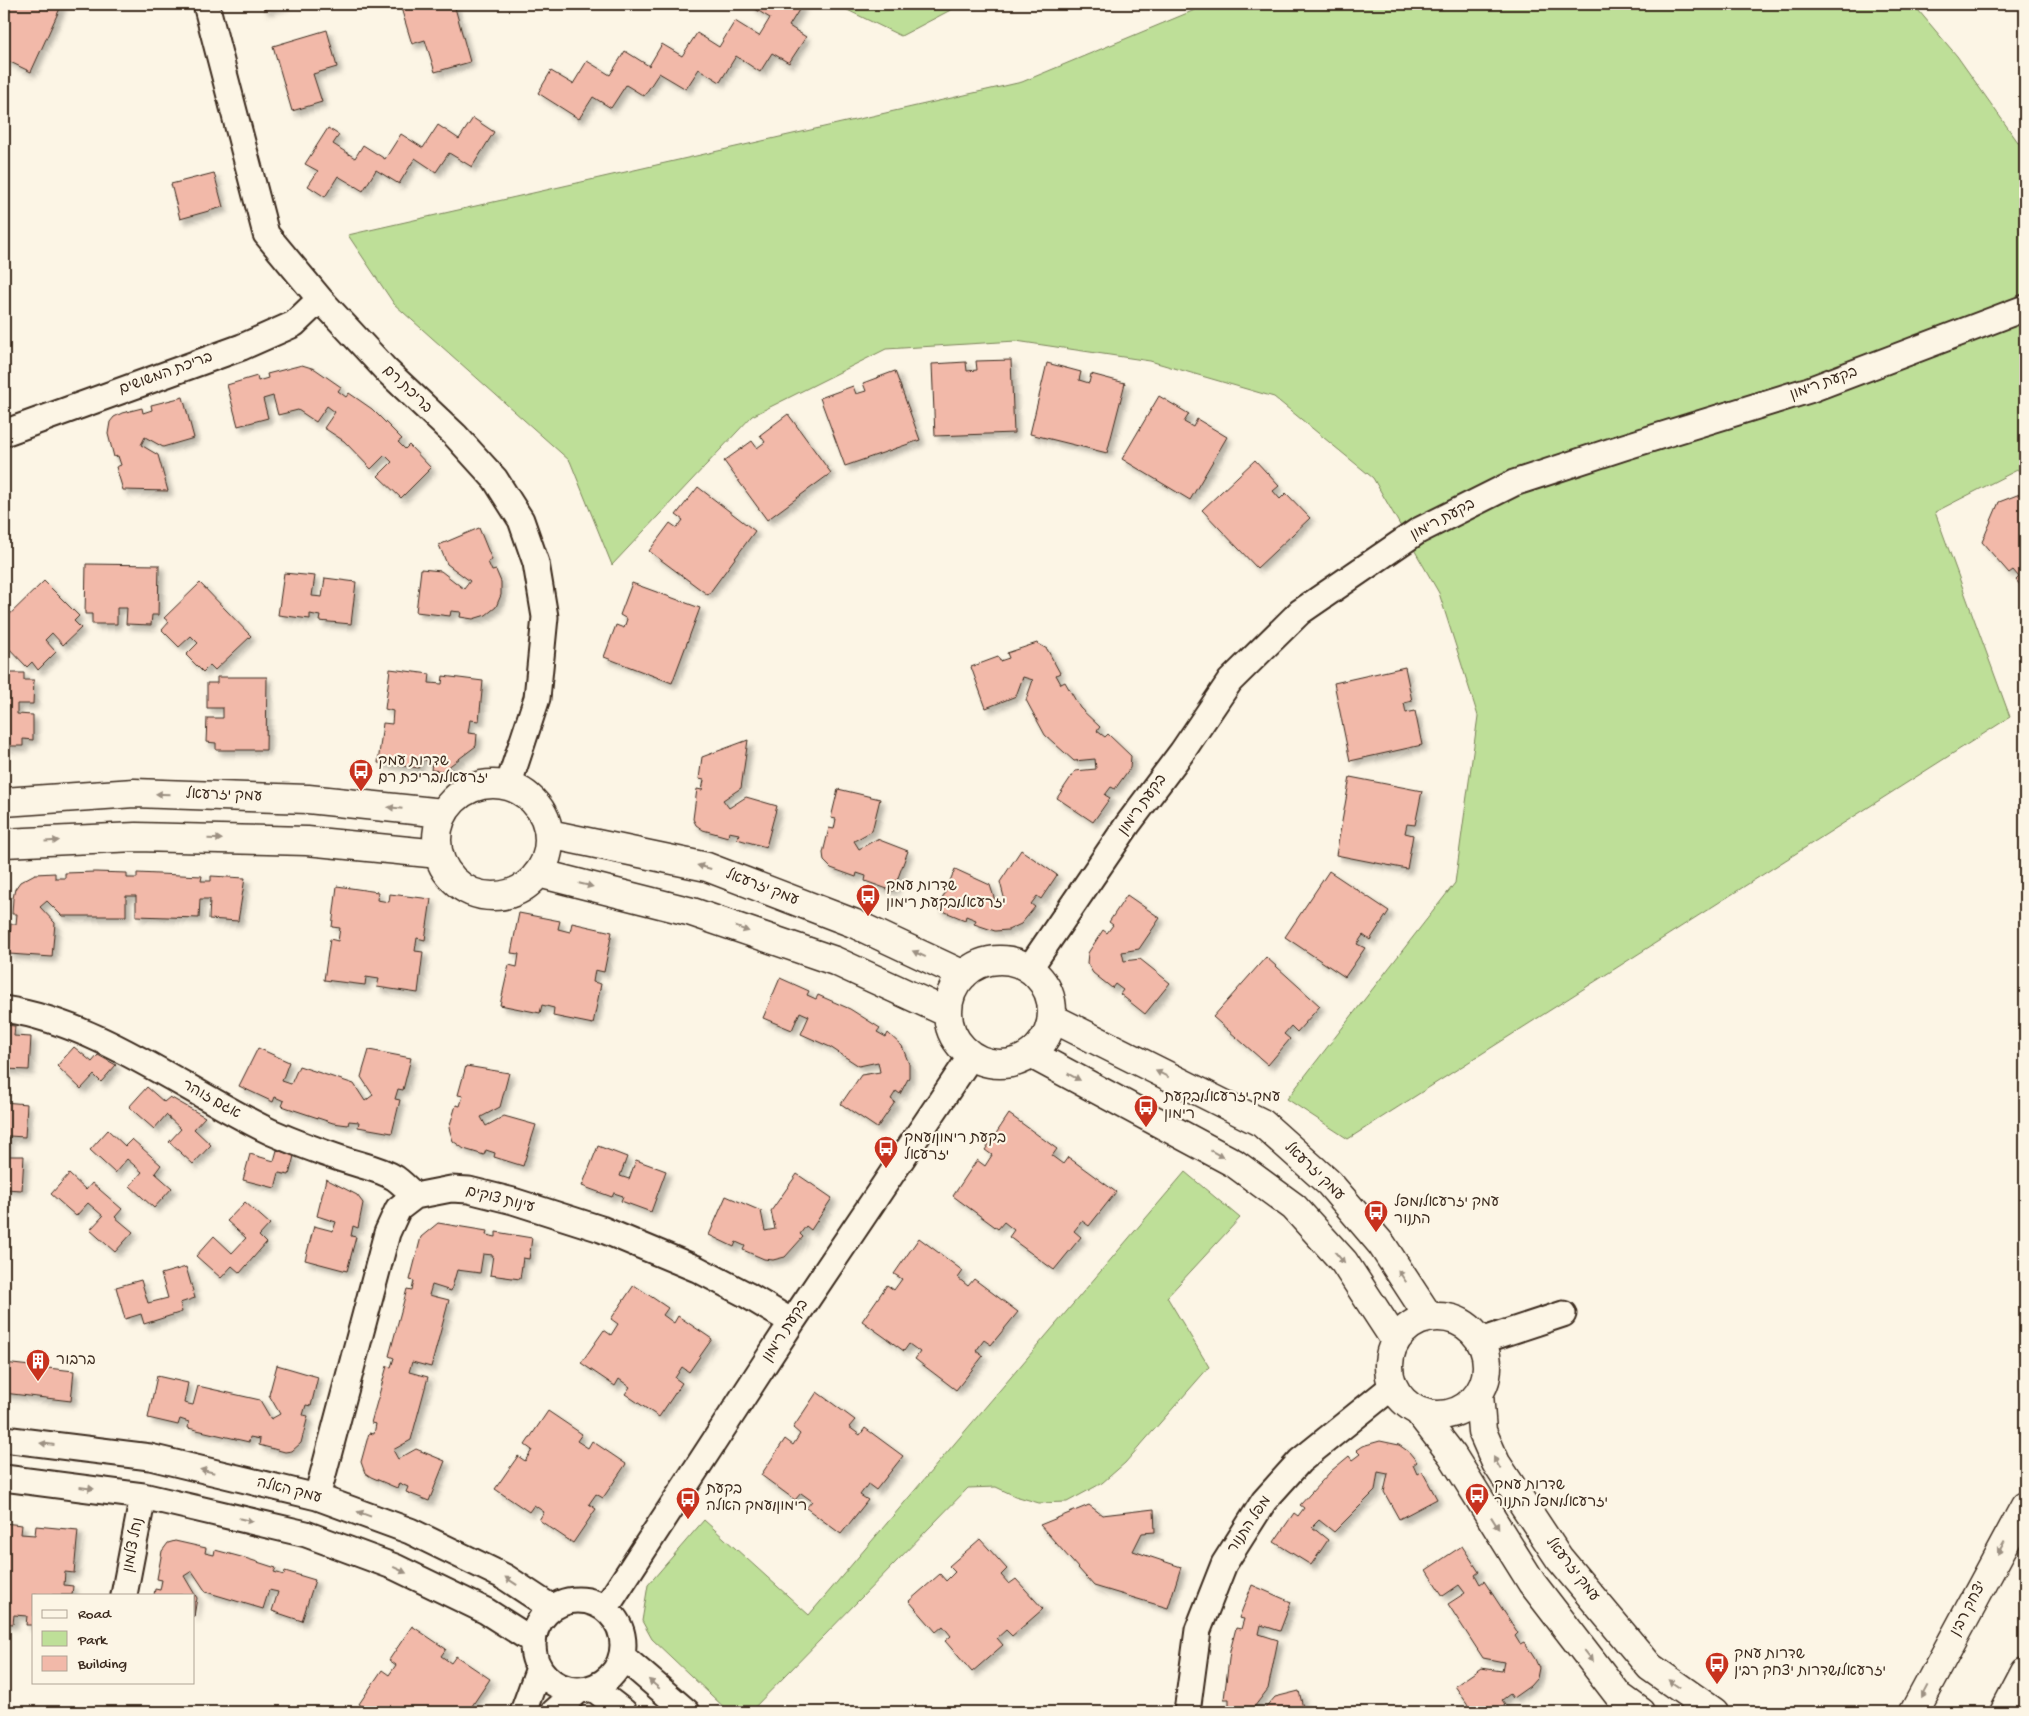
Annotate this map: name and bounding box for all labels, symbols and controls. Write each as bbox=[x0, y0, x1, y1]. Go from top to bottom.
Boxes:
street label: בריכת המשושים bbox=[117, 349, 215, 399]
street label: בריכת רם bbox=[379, 362, 435, 418]
street label: בקעת רימון bbox=[1788, 363, 1860, 405]
street label: בקעת רימון bbox=[1408, 495, 1478, 545]
place label: שדרות עמק יזרעאל/בריכת רם bbox=[378, 753, 488, 788]
bus stop icon: שדרות עמק יזרעאל/בריכת רם bbox=[348, 758, 374, 792]
street label: בקעת רימון bbox=[1115, 771, 1171, 839]
street label: עמק יזרעאל bbox=[185, 785, 263, 806]
one-way arrow bbox=[155, 790, 171, 798]
one-way arrow bbox=[387, 804, 403, 812]
one-way arrow bbox=[207, 835, 223, 843]
one-way arrow bbox=[45, 837, 61, 845]
one-way arrow bbox=[697, 863, 712, 871]
street label: עמק יזרעאל bbox=[723, 865, 801, 910]
place label: שדרות עמק יזרעאל/בקעת רימון bbox=[886, 878, 1006, 913]
one-way arrow bbox=[578, 881, 593, 889]
bus stop icon: שדרות עמק יזרעאל/בקעת רימון bbox=[855, 883, 881, 917]
one-way arrow bbox=[735, 925, 750, 933]
one-way arrow bbox=[912, 950, 927, 959]
one-way arrow bbox=[1155, 1070, 1169, 1078]
one-way arrow bbox=[1067, 1073, 1080, 1082]
street label: אגם זוהר bbox=[179, 1077, 243, 1123]
place label: עמק יזרעאל/בקעת רימון bbox=[1163, 1088, 1281, 1124]
bus stop icon: עמק יזרעאל/בקעת רימון bbox=[1133, 1094, 1159, 1128]
place label: בקעת רימון/עמק יזרעאל bbox=[904, 1130, 1006, 1165]
bus stop icon: בקעת רימון/עמק יזרעאל bbox=[873, 1135, 899, 1169]
street label: עמק יזרעאל bbox=[1280, 1138, 1349, 1205]
one-way arrow bbox=[1210, 1150, 1224, 1158]
street label: עינות צוקים bbox=[464, 1183, 537, 1217]
place label: עמק יזרעאל/מפל התנור bbox=[1394, 1193, 1499, 1229]
bus stop icon: עמק יזרעאל/מפל התנור bbox=[1363, 1199, 1389, 1233]
one-way arrow bbox=[1334, 1252, 1346, 1264]
one-way arrow bbox=[1398, 1270, 1407, 1283]
street label: בקעת רימון bbox=[759, 1296, 813, 1366]
building icon: ברבור bbox=[25, 1348, 51, 1382]
place label: ברבור bbox=[56, 1352, 96, 1370]
one-way arrow bbox=[39, 1440, 55, 1448]
one-way arrow bbox=[1493, 1456, 1501, 1471]
one-way arrow bbox=[200, 1467, 215, 1475]
street label: עמק האלה bbox=[255, 1473, 324, 1508]
place label: שדרות עמק יזרעאל/מפל התנור bbox=[1494, 1477, 1608, 1512]
place label: בקעת רימון/עמק האלה bbox=[705, 1481, 807, 1516]
bus stop icon: שדרות עמק יזרעאל/מפל התנור bbox=[1464, 1482, 1490, 1516]
one-way arrow bbox=[79, 1485, 95, 1493]
bus stop icon: בקעת רימון/עמק האלה bbox=[675, 1486, 701, 1520]
street label: מפל התנור bbox=[1223, 1492, 1276, 1557]
one-way arrow bbox=[356, 1510, 371, 1518]
street label: נחל צלמון bbox=[119, 1516, 148, 1574]
one-way arrow bbox=[239, 1516, 254, 1524]
one-way arrow bbox=[1490, 1517, 1500, 1530]
street label: עמק יזרעאל bbox=[1541, 1534, 1604, 1606]
one-way arrow bbox=[1997, 1542, 2006, 1555]
one-way arrow bbox=[393, 1566, 407, 1574]
one-way arrow bbox=[505, 1576, 518, 1586]
street label: יצחק רבין bbox=[1947, 1578, 1991, 1640]
legend bbox=[32, 1594, 195, 1684]
text: Road bbox=[78, 1606, 112, 1624]
text: Park bbox=[77, 1632, 108, 1650]
place label: שדרות עמק יזרעאל/שדרות יצחק רבין bbox=[1734, 1646, 1886, 1681]
one-way arrow bbox=[1583, 1649, 1594, 1662]
bus stop icon: שדרות עמק יזרעאל/שדרות יצחק רבין bbox=[1704, 1651, 1730, 1685]
text: Building bbox=[77, 1656, 127, 1674]
one-way arrow bbox=[649, 1678, 661, 1690]
one-way arrow bbox=[1668, 1679, 1681, 1689]
one-way arrow bbox=[1921, 1685, 1929, 1699]

